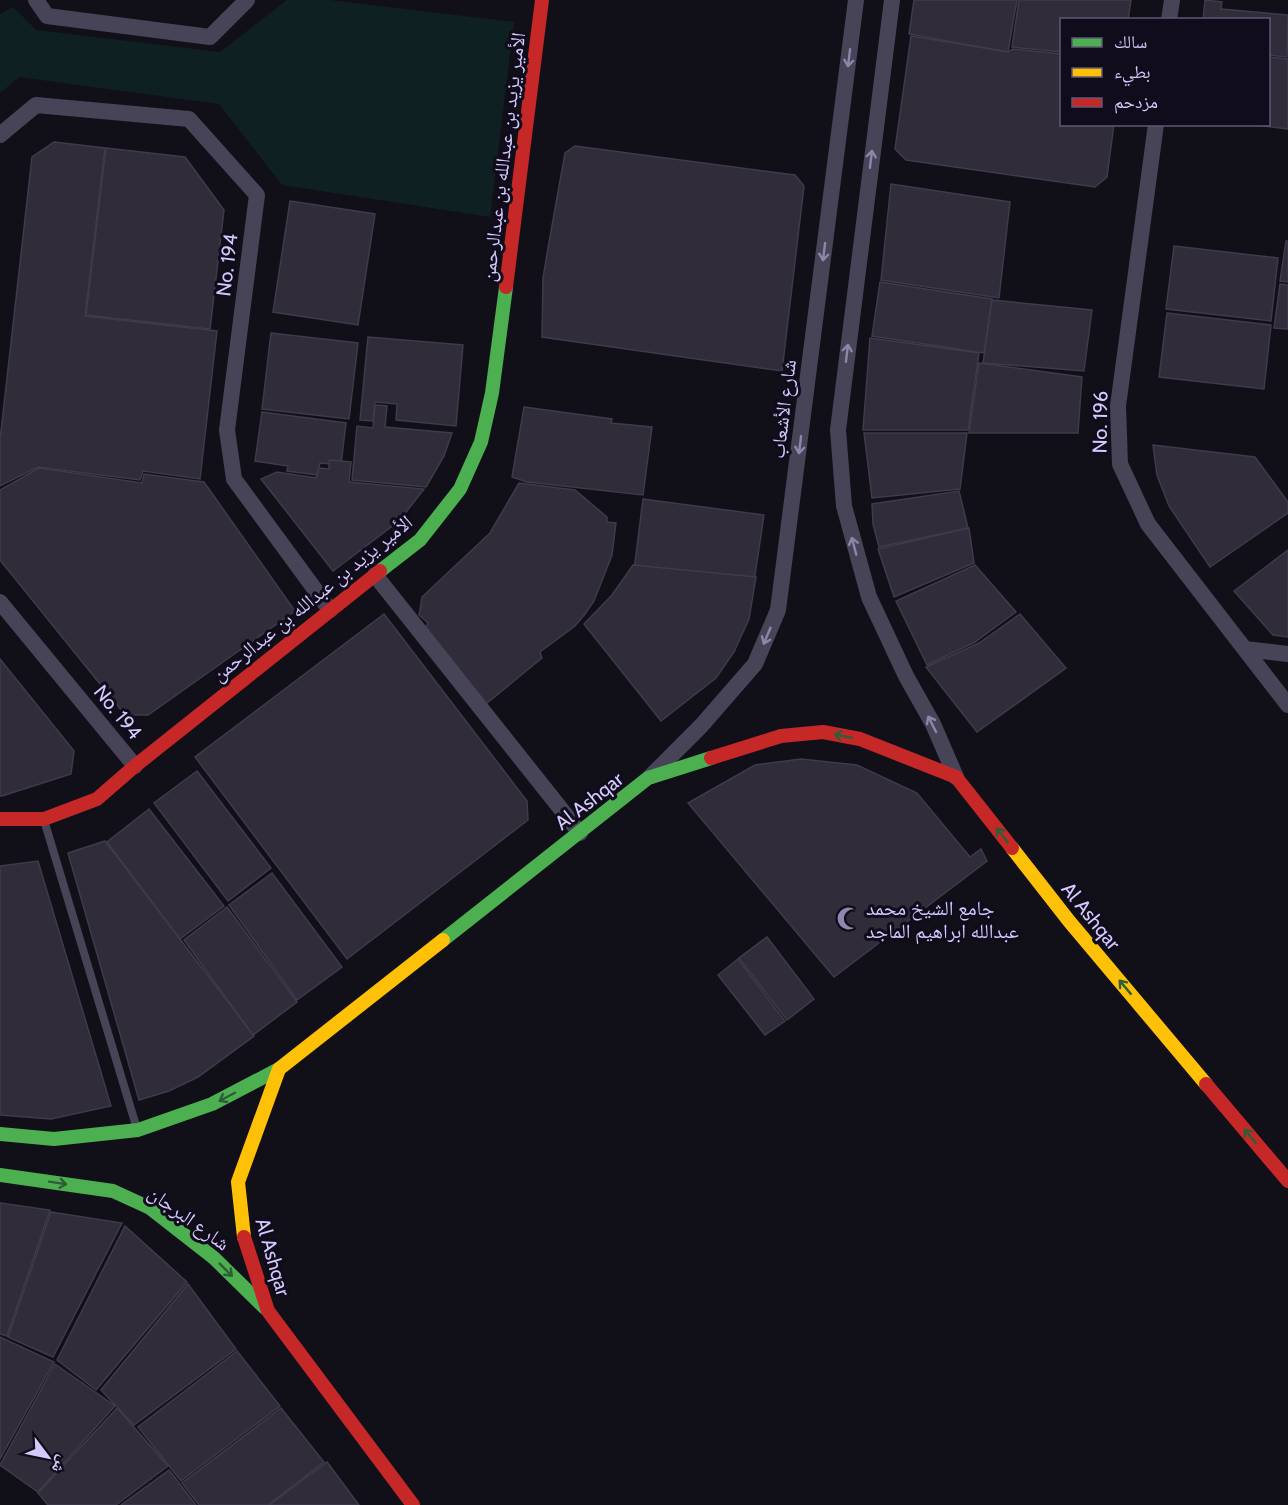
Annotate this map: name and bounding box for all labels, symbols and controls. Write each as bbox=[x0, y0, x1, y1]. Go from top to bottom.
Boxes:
legend bbox=[1060, 18, 1270, 126]
street label: الأمير يزيد بن عبدالله بن عبدالرحمن bbox=[476, 31, 530, 283]
text: سالك bbox=[1114, 31, 1147, 53]
one-way arrow bbox=[843, 48, 854, 67]
text: بطيء bbox=[1114, 61, 1151, 87]
text: مزدحم bbox=[1114, 91, 1158, 114]
one-way arrow bbox=[866, 150, 877, 170]
street label: No. 194 bbox=[211, 232, 243, 298]
one-way arrow bbox=[819, 241, 830, 261]
one-way arrow bbox=[842, 343, 853, 363]
street label: شارع الأشعاب bbox=[765, 358, 802, 460]
street label: No. 196 bbox=[1087, 390, 1113, 454]
one-way arrow bbox=[794, 435, 805, 454]
street label: الأمير يزيد بن عبدالله بن عبدالرحمن bbox=[207, 510, 417, 686]
one-way arrow bbox=[848, 536, 860, 555]
one-way arrow bbox=[761, 627, 772, 645]
street label: No. 194 bbox=[89, 680, 147, 744]
one-way arrow bbox=[926, 715, 937, 733]
one-way arrow bbox=[833, 730, 853, 741]
street label: Al Ashqar bbox=[550, 767, 628, 835]
one-way arrow bbox=[995, 828, 1008, 844]
street label: Al Ashqar bbox=[1057, 877, 1126, 955]
place label: جامع الشيخ محمد عبدالله ابراهيم الماجد bbox=[866, 896, 1019, 945]
mosque icon: جامع الشيخ محمد عبدالله ابراهيم الماجد bbox=[835, 906, 861, 932]
one-way arrow bbox=[1118, 979, 1131, 995]
one-way arrow bbox=[218, 1091, 236, 1103]
one-way arrow bbox=[1244, 1128, 1257, 1144]
one-way arrow bbox=[48, 1177, 67, 1188]
street label: شارع البرجان bbox=[143, 1180, 234, 1256]
street label: Al Ashqar bbox=[250, 1215, 296, 1299]
one-way arrow bbox=[219, 1263, 234, 1278]
north arrow bbox=[18, 1427, 78, 1487]
text: ش bbox=[48, 1452, 73, 1477]

